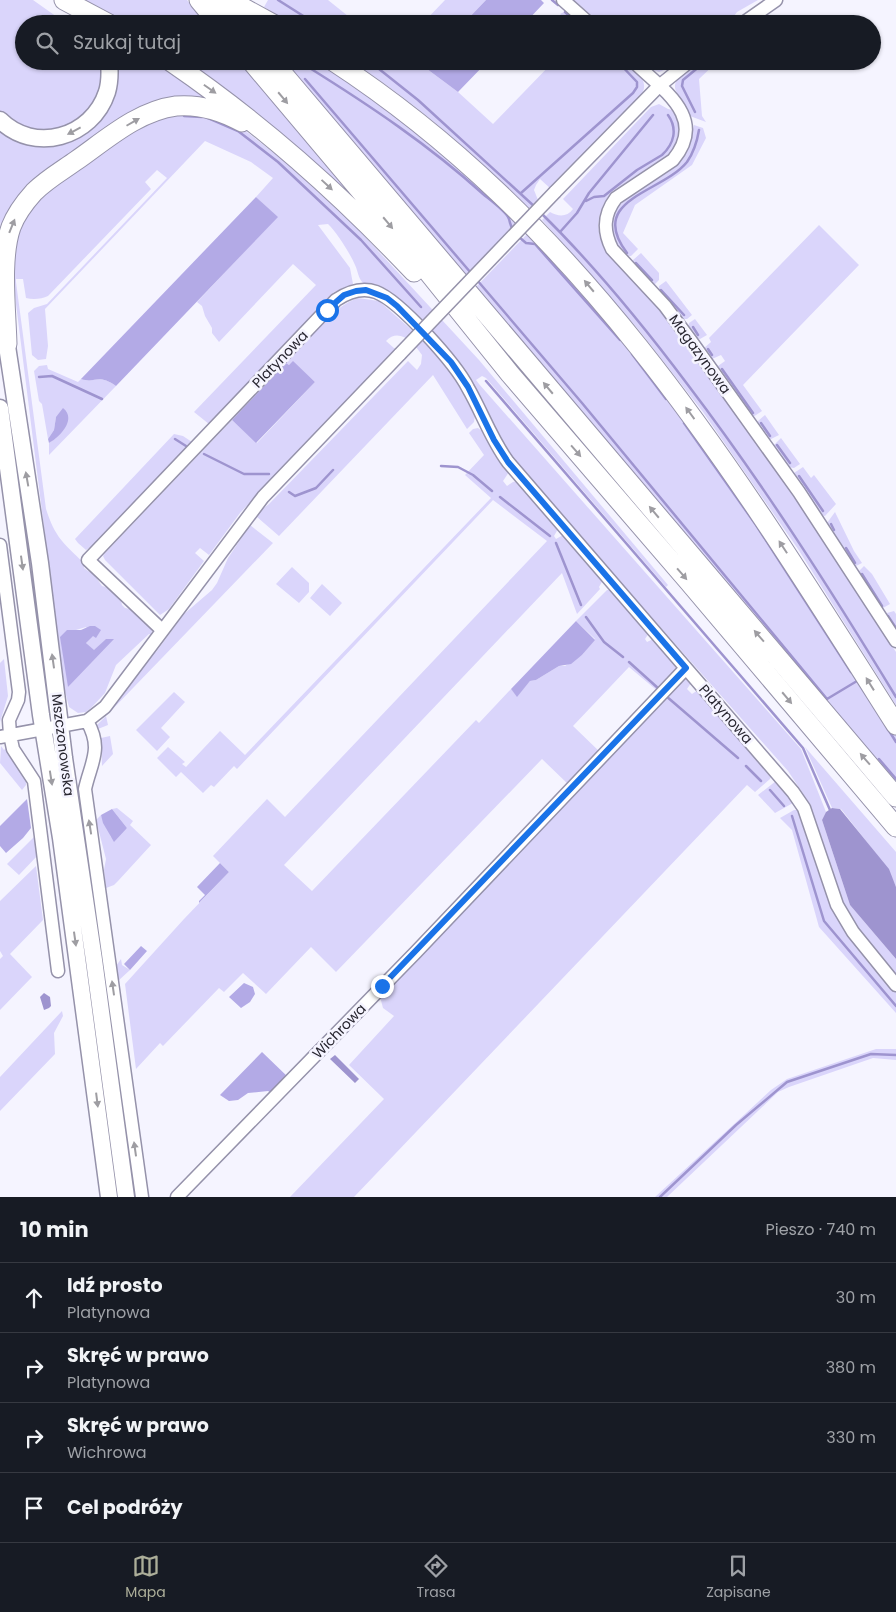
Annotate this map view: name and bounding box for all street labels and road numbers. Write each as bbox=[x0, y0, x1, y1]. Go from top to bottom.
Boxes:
street label: Magazynowa bbox=[664, 310, 736, 398]
street label: Platynowa bbox=[248, 326, 312, 392]
street label: Platynowa bbox=[695, 680, 757, 748]
street label: Mszczonowska bbox=[47, 693, 79, 797]
street label: Wichrowa bbox=[308, 999, 370, 1063]

